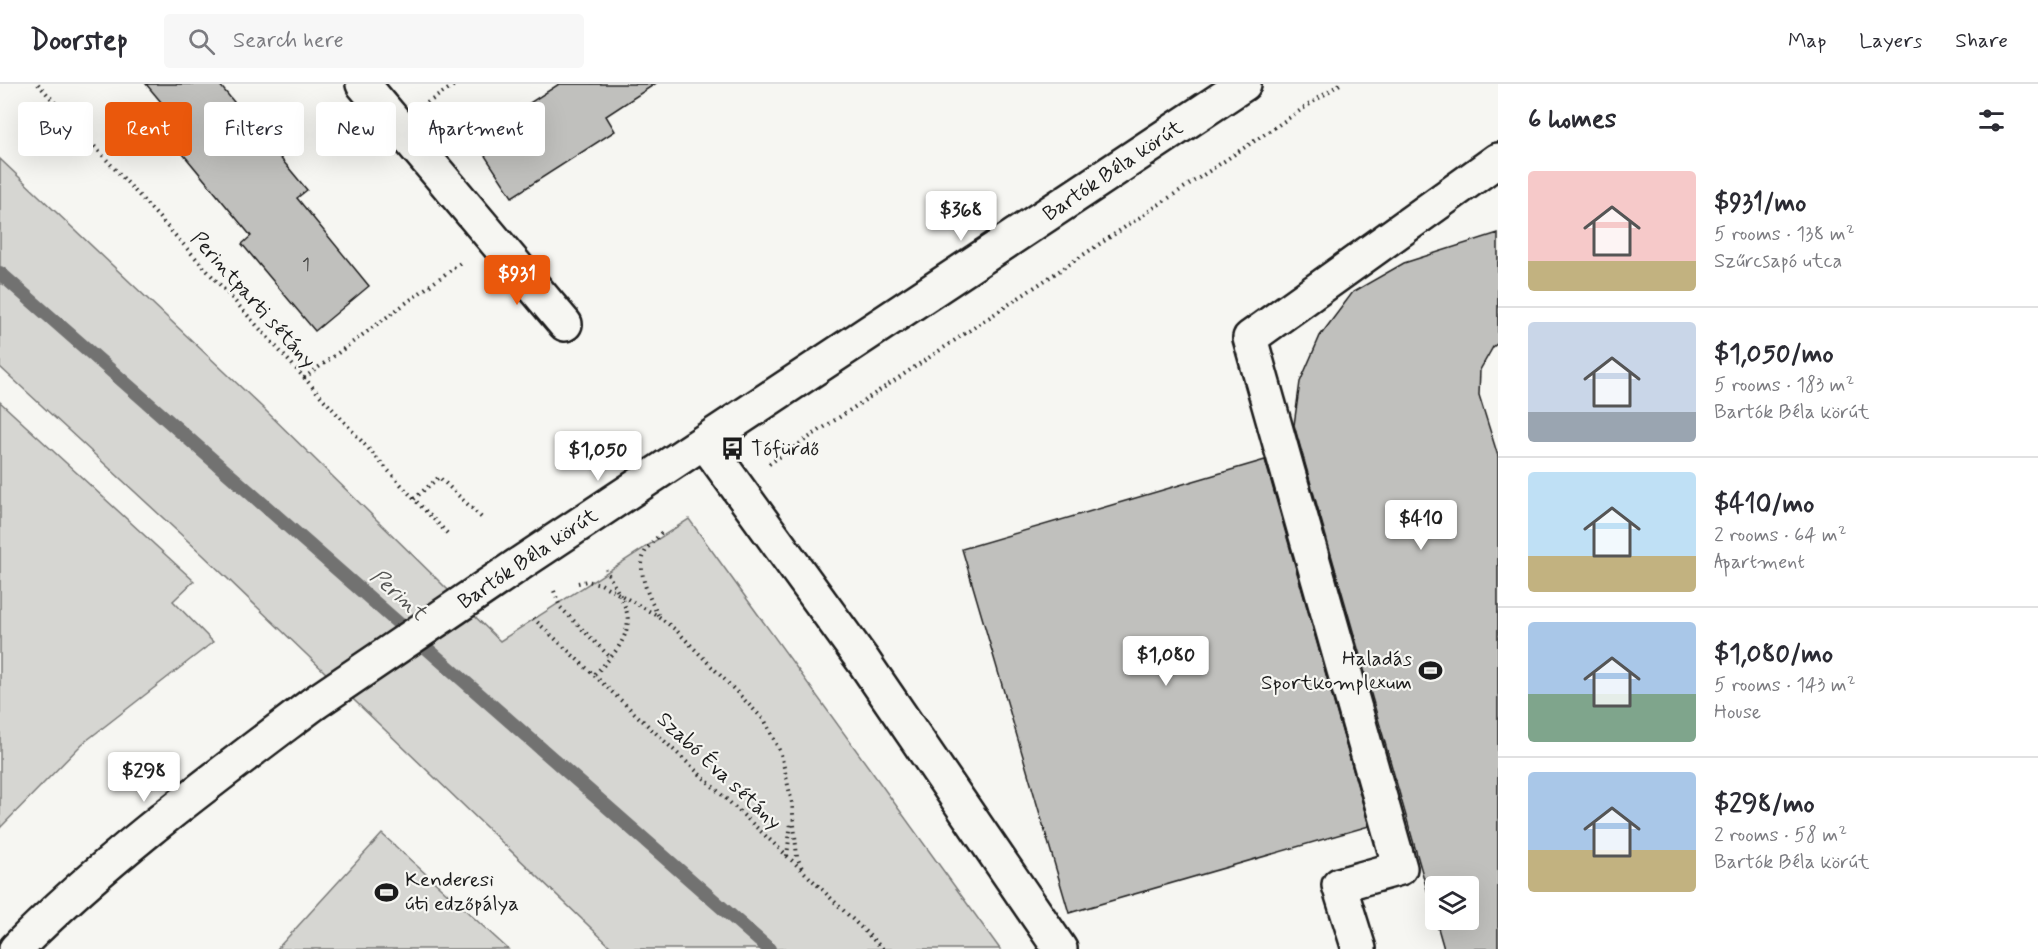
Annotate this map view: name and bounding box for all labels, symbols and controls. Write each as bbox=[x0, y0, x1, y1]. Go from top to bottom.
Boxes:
search box bbox=[164, 14, 584, 68]
text: Doorstep bbox=[30, 23, 128, 60]
icon: search bbox=[185, 25, 218, 58]
text: Search here bbox=[233, 27, 344, 55]
text: Map bbox=[1788, 27, 1826, 55]
text: Layers bbox=[1859, 27, 1922, 55]
text: Share bbox=[1955, 27, 2008, 55]
chip: Buy bbox=[18, 102, 93, 156]
chip: Rent bbox=[105, 102, 192, 156]
chip: Filters bbox=[204, 102, 304, 156]
chip: New bbox=[316, 102, 396, 156]
chip: Apartment bbox=[408, 102, 545, 156]
text: 6 homes bbox=[1528, 103, 1616, 137]
icon: filters bbox=[1975, 104, 2008, 137]
street label: Bartók Béla körút bbox=[1037, 113, 1189, 228]
text: $931/mo bbox=[1714, 187, 1806, 221]
pin: $368 bbox=[925, 191, 997, 242]
icon: home bbox=[1576, 195, 1648, 267]
text: $368 bbox=[940, 197, 982, 224]
text: 5 rooms · 138 m² bbox=[1714, 221, 1855, 248]
street label: Perintparti sétány bbox=[184, 226, 322, 374]
text: Szűrcsapó utca bbox=[1714, 248, 1842, 275]
house number: 1 bbox=[302, 253, 310, 277]
pin: $931 bbox=[481, 255, 553, 306]
text: $931 bbox=[498, 261, 536, 288]
text: $1,050/mo bbox=[1714, 338, 1834, 372]
icon: home bbox=[1576, 346, 1648, 418]
text: 5 rooms · 183 m² bbox=[1714, 372, 1854, 399]
text: Bartók Béla körút bbox=[1714, 399, 1869, 426]
pin: $1,050 bbox=[549, 431, 647, 482]
place label: Tófürdő bbox=[751, 435, 819, 463]
bus stop icon: Tófürdő bbox=[720, 436, 746, 462]
text: $1,050 bbox=[569, 437, 627, 464]
text: $410/mo bbox=[1714, 488, 1814, 522]
icon: home bbox=[1576, 496, 1648, 568]
pin: $410 bbox=[1385, 500, 1457, 551]
street label: Bartók Béla körút bbox=[452, 501, 604, 616]
text: $410 bbox=[1399, 506, 1443, 533]
text: 2 rooms · 64 m² bbox=[1714, 522, 1847, 549]
text: Apartment bbox=[1714, 549, 1805, 576]
water label: Perint bbox=[364, 563, 433, 628]
pin: $1,080 bbox=[1117, 636, 1215, 687]
text: $1,080/mo bbox=[1714, 638, 1833, 672]
text: $1,080 bbox=[1137, 642, 1195, 669]
place label: Haladás Sportkomplexum bbox=[1261, 645, 1412, 697]
icon: home bbox=[1576, 646, 1648, 718]
sports icon: Haladás Sportkomplexum bbox=[1417, 658, 1443, 684]
text: 5 rooms · 143 m² bbox=[1714, 672, 1856, 699]
text: House bbox=[1714, 699, 1761, 726]
street label: Szabó Éva sétány bbox=[651, 706, 787, 836]
pin: $298 bbox=[108, 752, 180, 803]
text: $298 bbox=[122, 758, 166, 785]
text: $298/mo bbox=[1714, 788, 1815, 822]
icon: home bbox=[1576, 796, 1648, 868]
text: 2 rooms · 58 m² bbox=[1714, 822, 1847, 849]
text: Bartók Béla körút bbox=[1714, 849, 1869, 876]
place label: Kenderesi úti edzőpálya bbox=[405, 866, 519, 918]
map controls bbox=[1425, 876, 1479, 930]
button: layers bbox=[1425, 876, 1479, 930]
sports icon: Kenderesi úti edzőpálya bbox=[374, 879, 400, 905]

